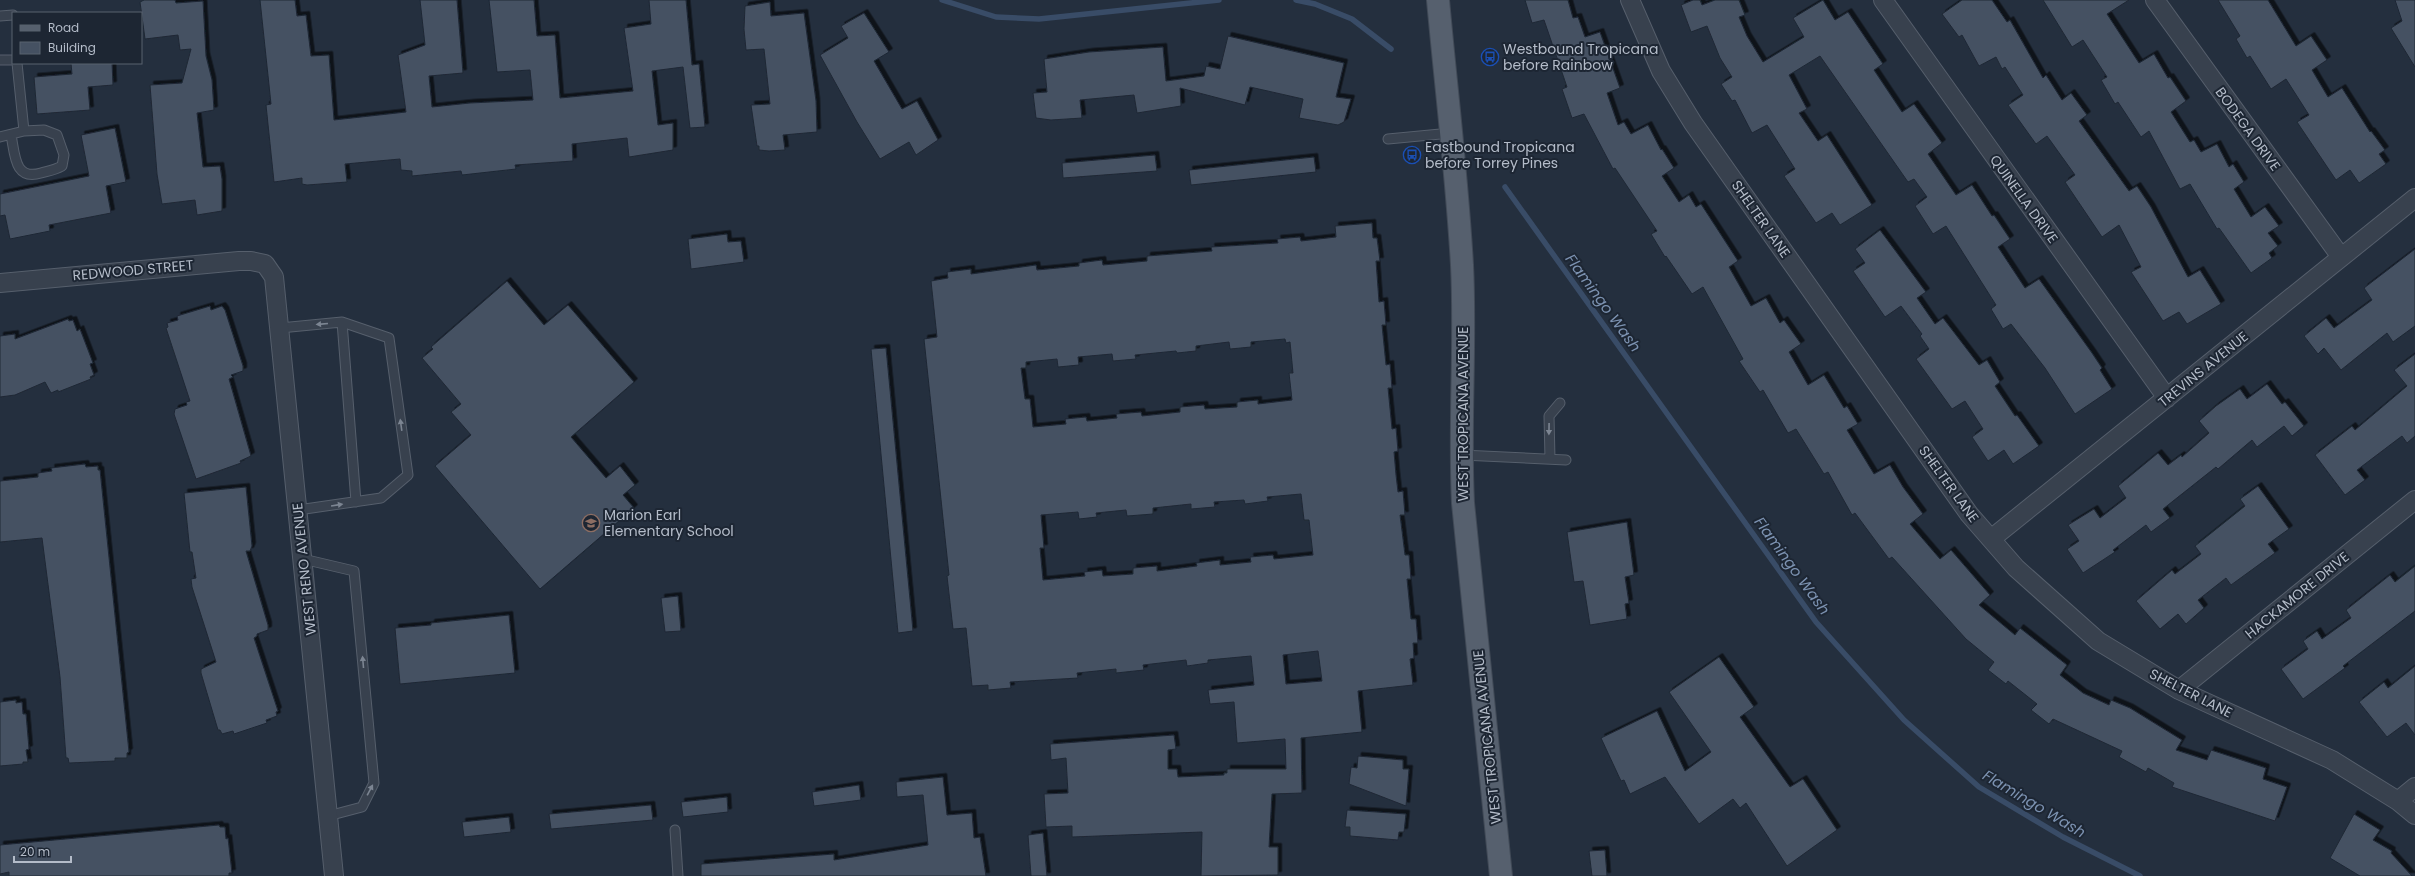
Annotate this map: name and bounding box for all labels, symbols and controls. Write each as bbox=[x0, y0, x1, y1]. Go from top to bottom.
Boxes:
legend bbox=[12, 12, 142, 64]
text: Road bbox=[48, 19, 79, 36]
text: Building bbox=[48, 39, 96, 56]
place label: Westbound Tropicana before Rainbow bbox=[1503, 39, 1658, 75]
bus stop icon: Westbound Tropicana before Rainbow bbox=[1480, 47, 1500, 67]
street label: BODEGA DRIVE bbox=[2211, 83, 2285, 175]
place label: Eastbound Tropicana before Torrey Pines bbox=[1425, 137, 1575, 173]
bus stop icon: Eastbound Tropicana before Torrey Pines bbox=[1402, 145, 1422, 165]
street label: QUINELLA DRIVE bbox=[1985, 151, 2063, 247]
street label: SHELTER LANE bbox=[1727, 176, 1795, 262]
water label: Flamingo Wash bbox=[1561, 249, 1646, 356]
street label: REDWOOD STREET bbox=[72, 255, 195, 285]
one-way arrow bbox=[316, 321, 328, 327]
street label: TREVINS AVENUE bbox=[2154, 326, 2252, 412]
street label: WEST TROPICANA AVENUE bbox=[1453, 327, 1473, 501]
one-way arrow bbox=[398, 419, 404, 431]
one-way arrow bbox=[1546, 423, 1552, 436]
street label: SHELTER LANE bbox=[1914, 441, 1984, 527]
street label: WEST RENO AVENUE bbox=[287, 502, 321, 636]
one-way arrow bbox=[331, 502, 343, 508]
place label: Marion Earl Elementary School bbox=[604, 505, 734, 541]
water label: Flamingo Wash bbox=[1750, 512, 1835, 619]
school or university icon: Marion Earl Elementary School bbox=[581, 513, 601, 533]
street label: HACKAMORE DRIVE bbox=[2241, 547, 2353, 643]
street label: WEST TROPICANA AVENUE bbox=[1468, 649, 1506, 825]
one-way arrow bbox=[359, 656, 366, 668]
street label: SHELTER LANE bbox=[2146, 664, 2236, 722]
water label: Flamingo Wash bbox=[1979, 765, 2090, 843]
one-way arrow bbox=[367, 785, 373, 796]
scale bar bbox=[14, 838, 71, 864]
text: 20 m bbox=[20, 843, 50, 860]

